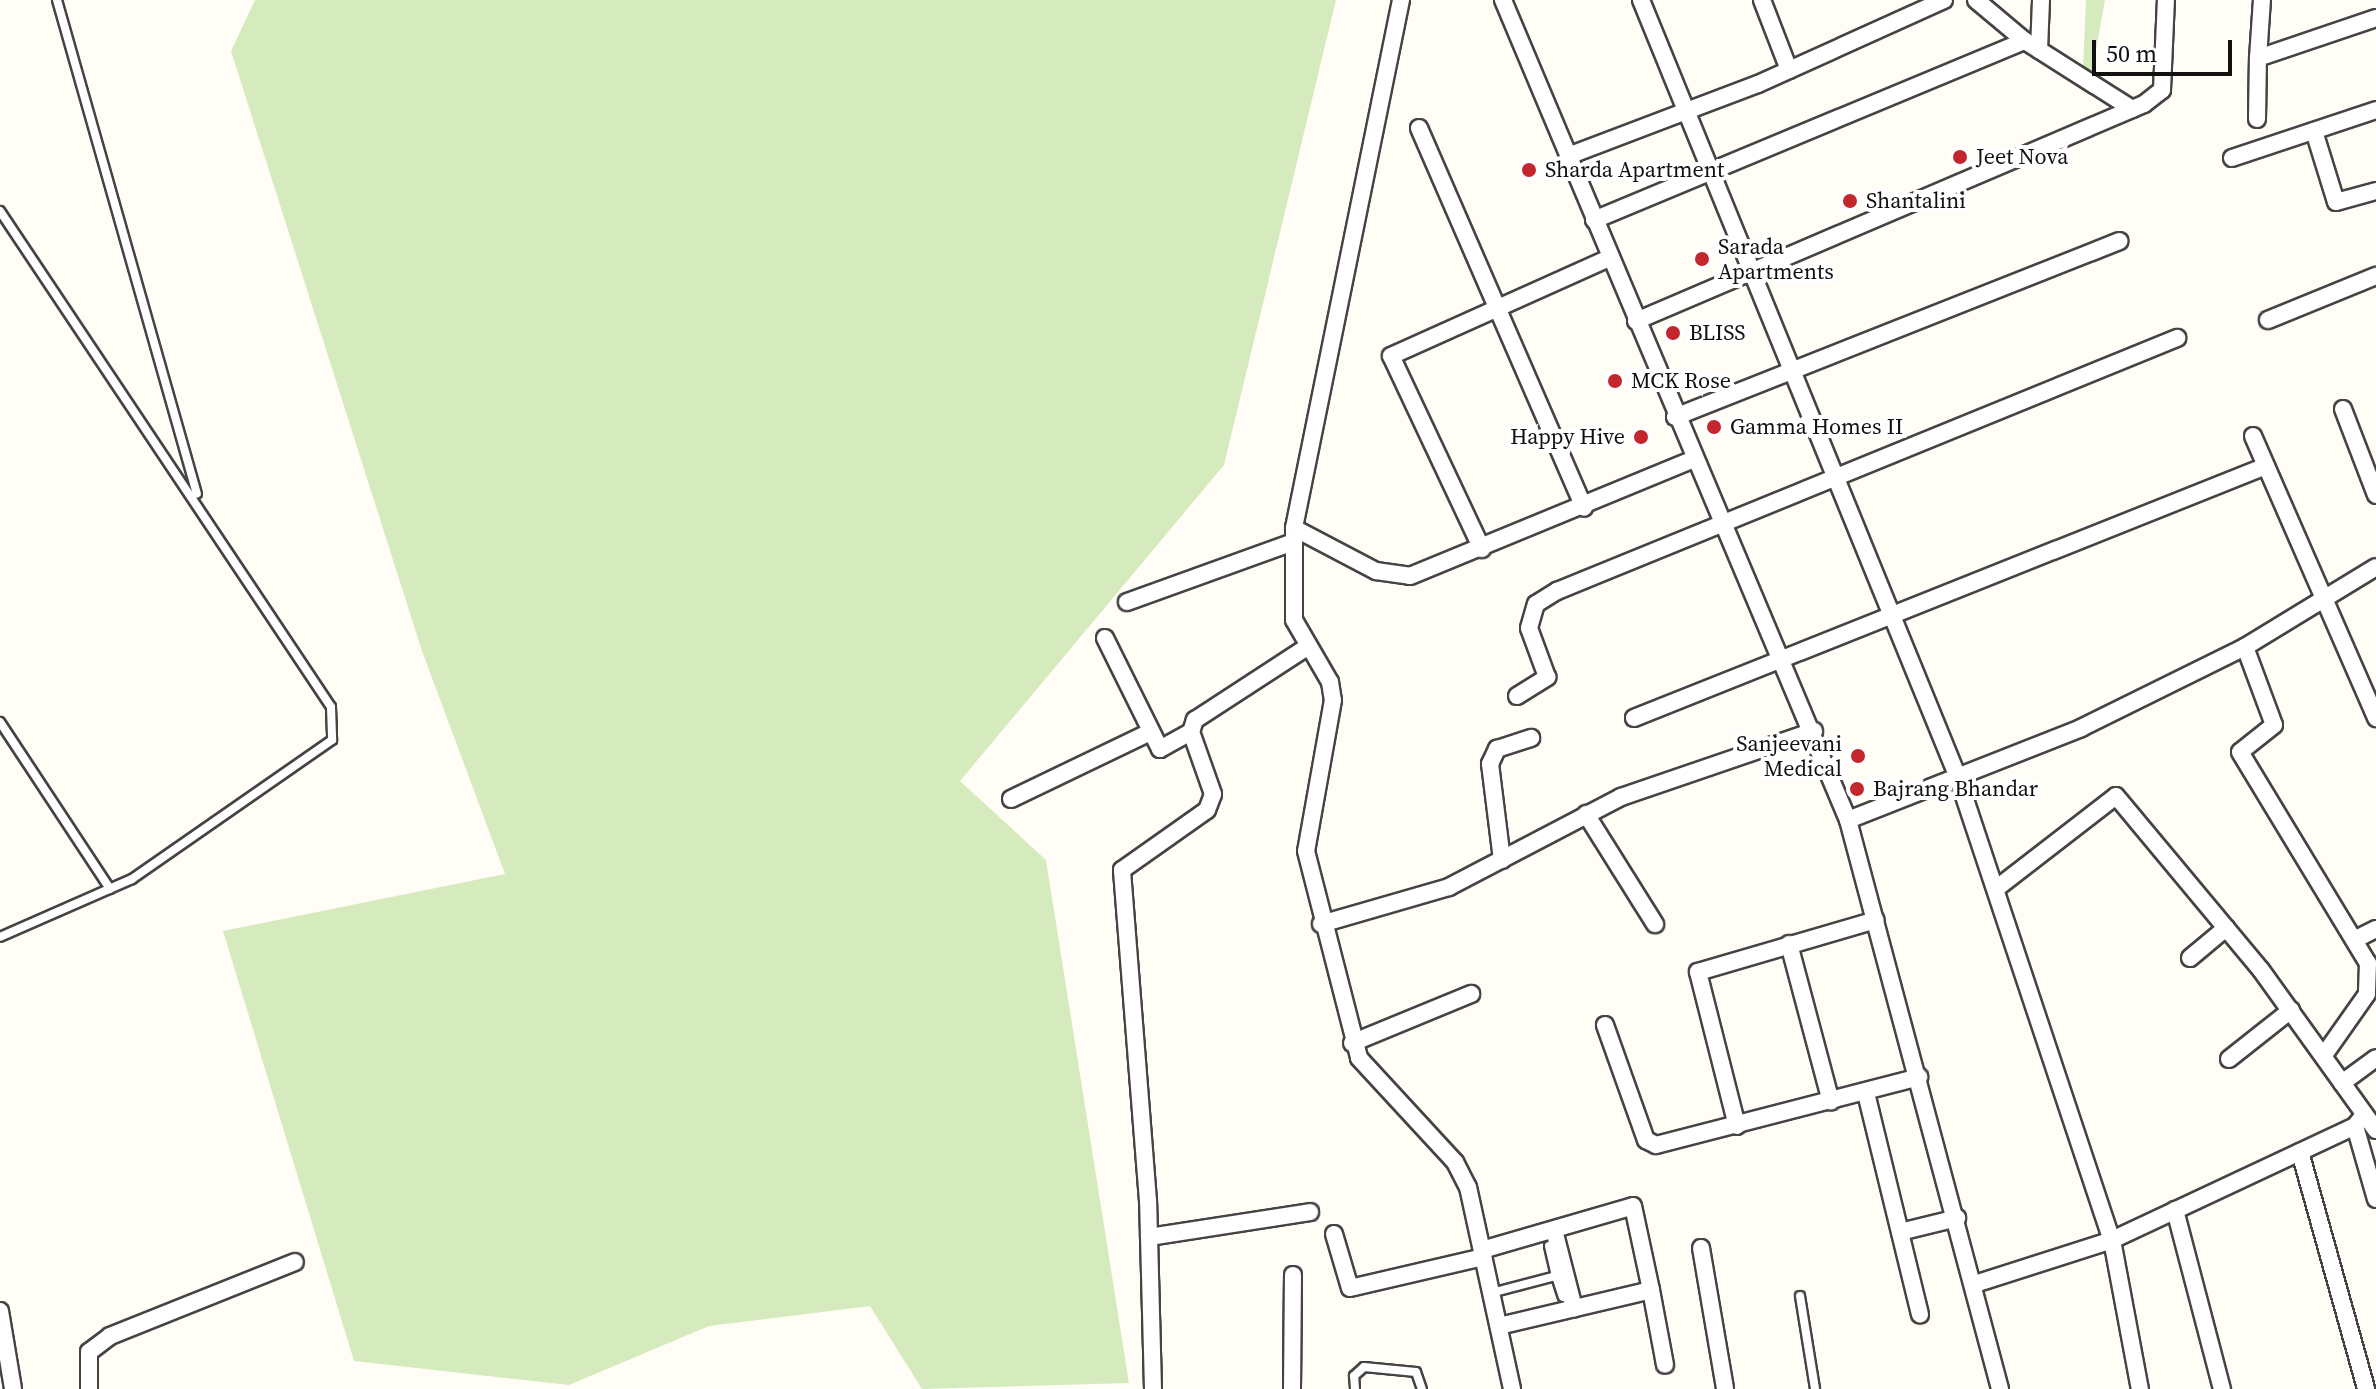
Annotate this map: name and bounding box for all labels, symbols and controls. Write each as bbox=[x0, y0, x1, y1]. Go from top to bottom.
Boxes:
scale bar bbox=[2096, 24, 2236, 74]
text: 50 m bbox=[2106, 37, 2157, 70]
place label: Jeet Nova bbox=[1976, 144, 2068, 170]
marker: Jeet Nova bbox=[1951, 148, 1969, 166]
place label: Sharda Apartment bbox=[1545, 157, 1724, 183]
marker: Sharda Apartment bbox=[1520, 161, 1538, 179]
place label: Shantalini bbox=[1866, 188, 1966, 214]
marker: Shantalini bbox=[1841, 192, 1859, 210]
place label: Sarada Apartments bbox=[1718, 233, 1834, 284]
marker: Sarada Apartments bbox=[1693, 250, 1711, 268]
place label: BLISS bbox=[1689, 320, 1745, 346]
marker: BLISS bbox=[1664, 324, 1682, 342]
place label: MCK Rose bbox=[1631, 368, 1731, 394]
marker: MCK Rose bbox=[1606, 372, 1624, 390]
place label: Gamma Homes II bbox=[1730, 414, 1903, 440]
marker: Gamma Homes II bbox=[1705, 418, 1723, 436]
place label: Happy Hive bbox=[1510, 424, 1625, 450]
marker: Happy Hive bbox=[1632, 428, 1650, 446]
place label: Sanjeevani Medical bbox=[1736, 730, 1842, 782]
marker: Sanjeevani Medical bbox=[1849, 747, 1867, 765]
place label: Bajrang Bhandar bbox=[1873, 776, 2038, 802]
marker: Bajrang Bhandar bbox=[1848, 780, 1866, 798]

